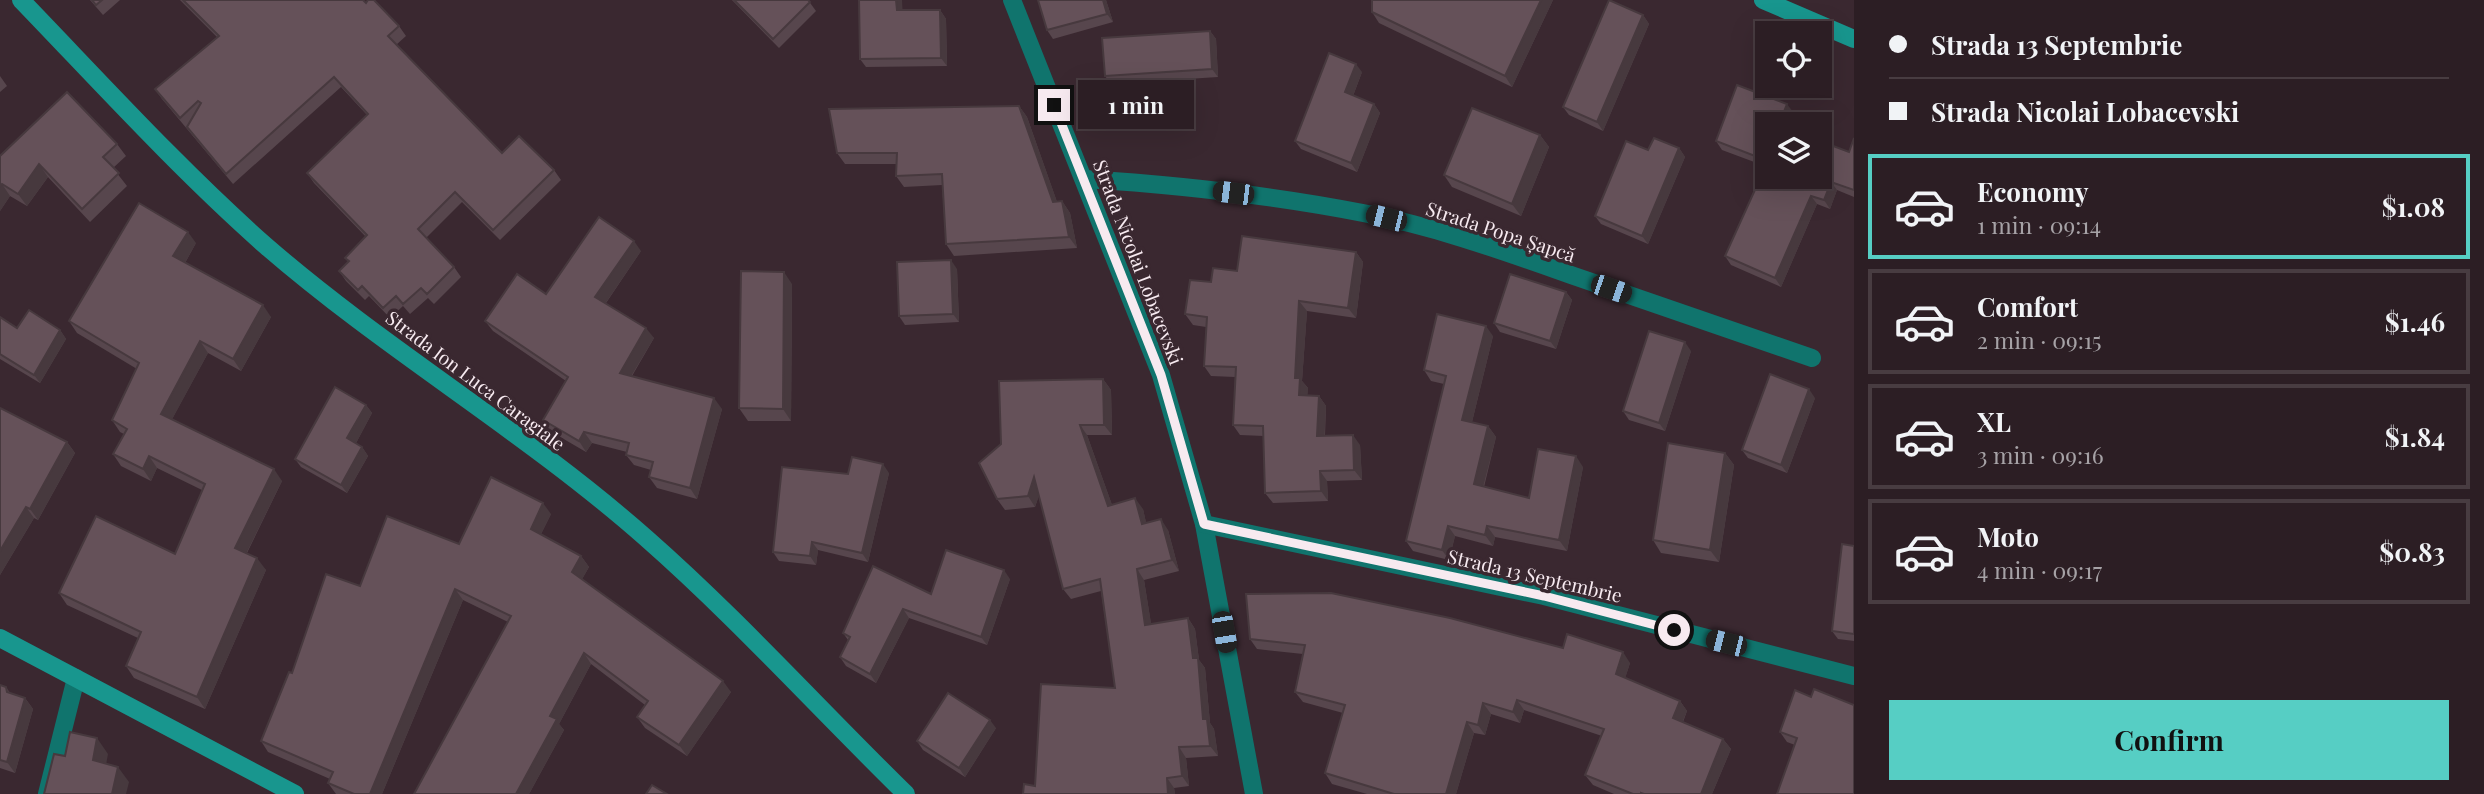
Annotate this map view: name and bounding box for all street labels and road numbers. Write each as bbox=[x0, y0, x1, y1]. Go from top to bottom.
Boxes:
street label: Strada Nicolai Lobacevski bbox=[1088, 156, 1190, 369]
street label: Strada Popa Șapcă bbox=[1423, 195, 1580, 268]
street label: Strada Ion Luca Caragiale bbox=[381, 304, 571, 456]
street label: Strada 13 Septembrie bbox=[1445, 542, 1625, 608]

